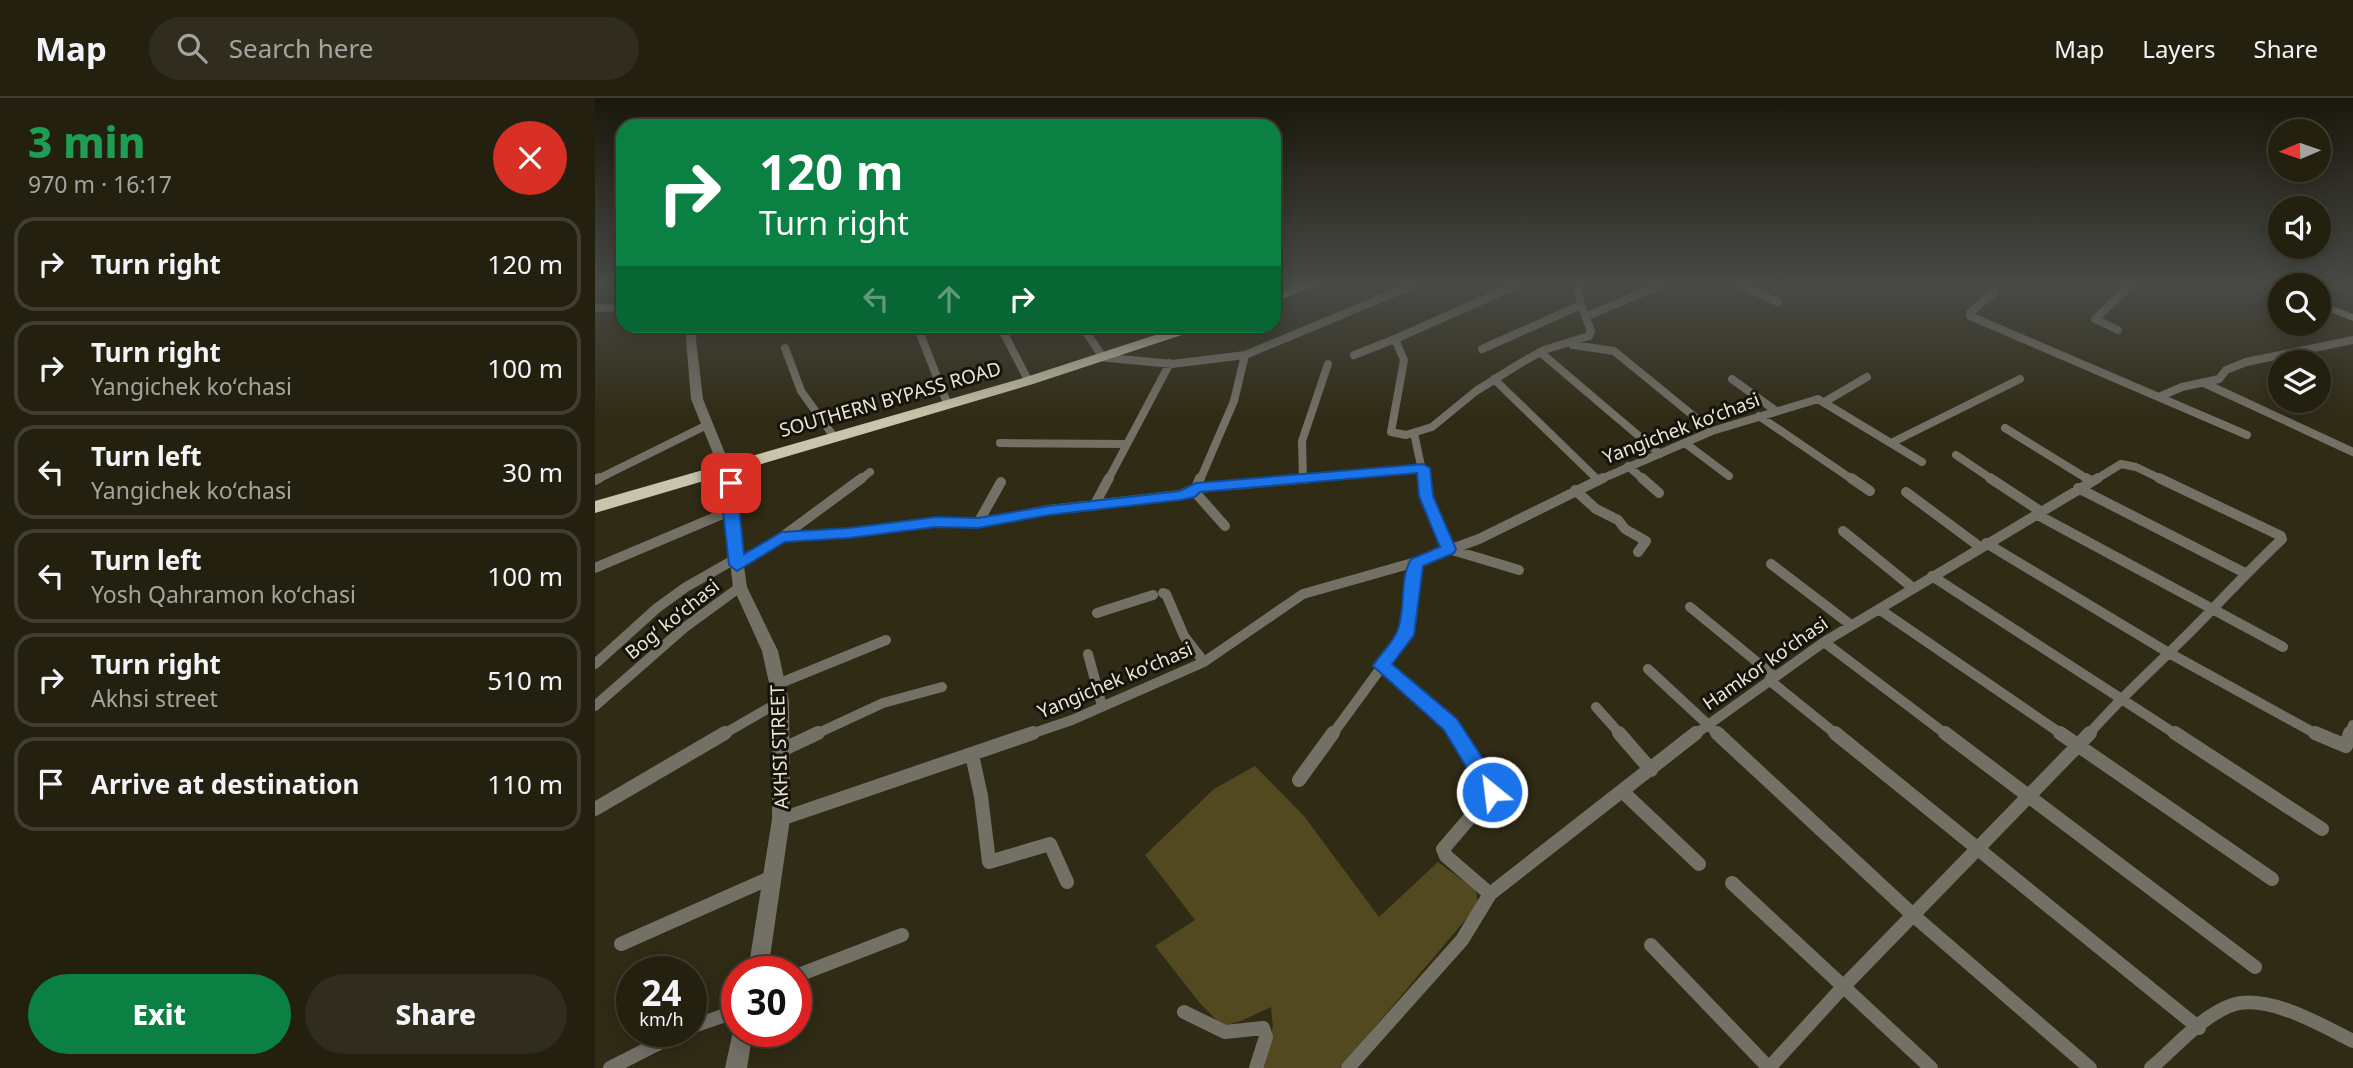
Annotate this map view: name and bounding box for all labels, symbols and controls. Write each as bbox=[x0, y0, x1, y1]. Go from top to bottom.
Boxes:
search box bbox=[149, 17, 639, 80]
text: Map bbox=[35, 26, 107, 71]
icon: search bbox=[173, 29, 211, 67]
text: Search here bbox=[229, 30, 373, 66]
text: Map bbox=[2054, 32, 2104, 65]
text: Layers bbox=[2142, 32, 2216, 65]
text: Share bbox=[2254, 32, 2318, 65]
text: 3 min bbox=[28, 113, 145, 170]
north arrow bbox=[2268, 119, 2331, 182]
map controls bbox=[2268, 119, 2331, 413]
button: close bbox=[493, 121, 567, 195]
text: 120 m bbox=[759, 138, 904, 204]
icon: right bbox=[644, 147, 735, 238]
text: 970 m · 16:17 bbox=[28, 168, 172, 200]
button: sound bbox=[2268, 196, 2331, 259]
text: Turn right bbox=[759, 201, 909, 244]
icon: right bbox=[32, 245, 70, 283]
text: Turn right bbox=[91, 246, 221, 282]
text: 120 m bbox=[487, 246, 563, 282]
button: search bbox=[2268, 273, 2331, 336]
icon: left bbox=[857, 280, 895, 318]
icon: ahead bbox=[930, 280, 968, 318]
icon: right bbox=[1003, 280, 1041, 318]
text: Turn right bbox=[91, 334, 221, 370]
icon: right bbox=[32, 349, 70, 387]
text: 100 m bbox=[487, 350, 563, 386]
button: layers bbox=[2268, 350, 2331, 413]
street label: SOUTHERN BYPASS ROAD bbox=[776, 355, 1004, 443]
text: Yangichek koʻchasi bbox=[91, 370, 292, 402]
street label: Yangichek koʻchasi bbox=[1599, 386, 1763, 470]
text: Turn left bbox=[91, 438, 202, 474]
icon: left bbox=[32, 453, 70, 491]
pin bbox=[701, 453, 761, 513]
text: 30 m bbox=[502, 454, 563, 490]
icon: arrive bbox=[712, 464, 750, 502]
text: Yangichek koʻchasi bbox=[91, 474, 292, 506]
text: Turn left bbox=[91, 542, 202, 578]
icon: left bbox=[32, 557, 70, 595]
text: 100 m bbox=[487, 558, 563, 594]
street label: Bogʻ koʻchasi bbox=[619, 573, 725, 665]
text: Yosh Qahramon koʻchasi bbox=[91, 578, 356, 610]
street label: Hamkor koʻchasi bbox=[1697, 610, 1833, 716]
street label: Yangichek koʻchasi bbox=[1034, 636, 1196, 724]
text: Turn right bbox=[91, 646, 221, 682]
icon: right bbox=[32, 661, 70, 699]
text: 510 m bbox=[487, 662, 563, 698]
text: Akhsi street bbox=[91, 682, 218, 714]
street label: AKHSI STREET bbox=[764, 684, 794, 810]
position arrow bbox=[1455, 755, 1529, 829]
icon: arrive bbox=[32, 765, 70, 803]
text: Arrive at destination bbox=[91, 766, 360, 802]
text: 110 m bbox=[487, 766, 563, 802]
speed limit sign: 30 bbox=[721, 956, 812, 1047]
text: 24 bbox=[641, 969, 682, 1016]
button: Exit bbox=[28, 974, 291, 1054]
button: Share bbox=[305, 974, 567, 1054]
text: km/h bbox=[639, 1007, 684, 1031]

